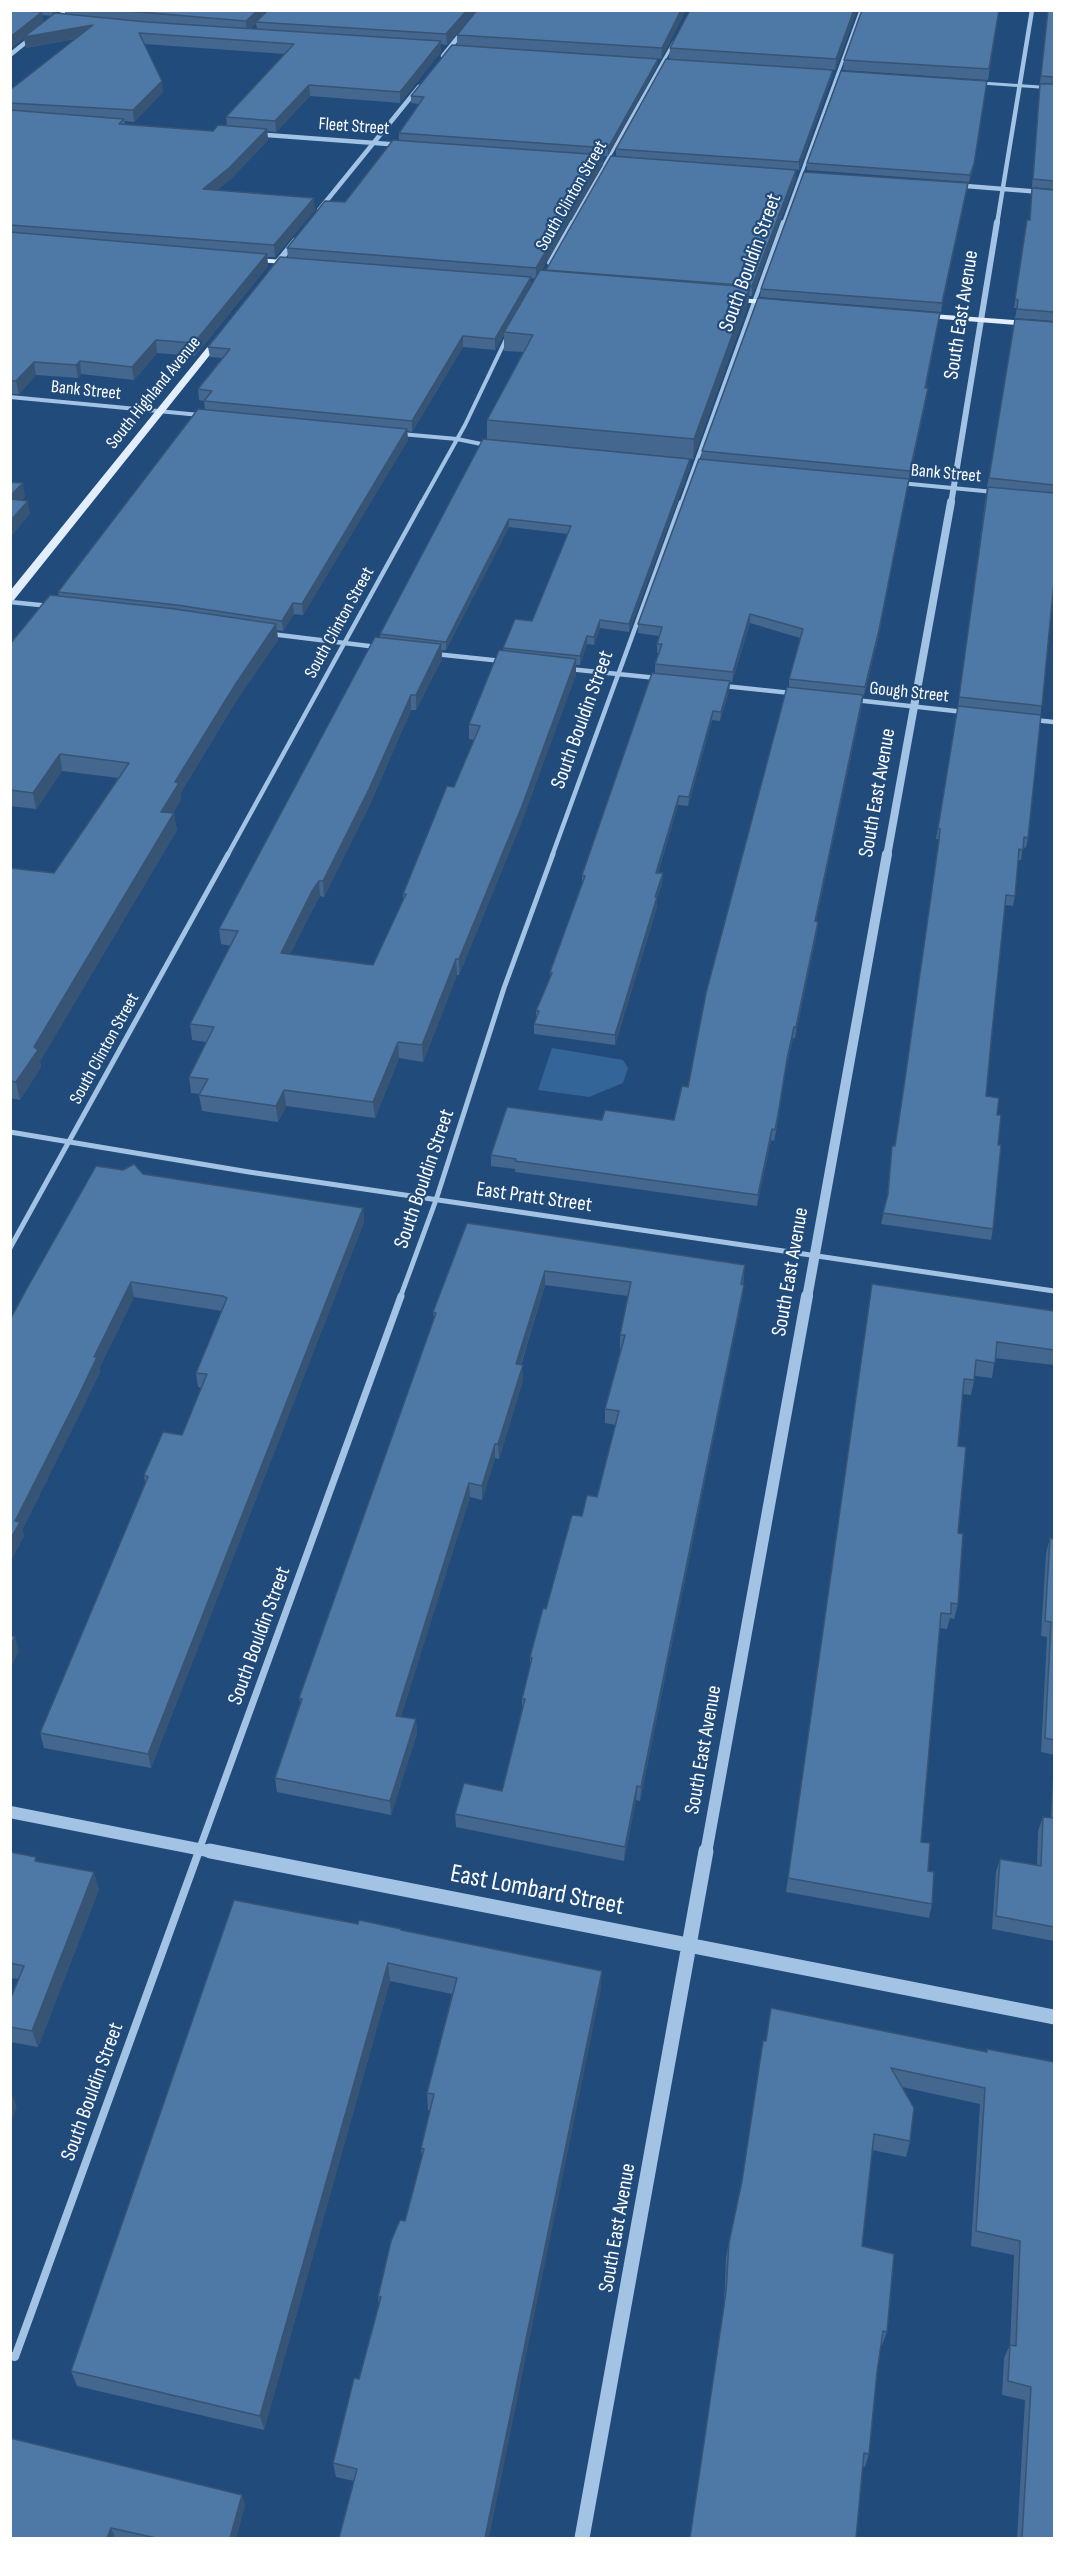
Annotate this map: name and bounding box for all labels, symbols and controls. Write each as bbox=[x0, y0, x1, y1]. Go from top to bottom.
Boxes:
street label: Fleet Street bbox=[318, 114, 390, 140]
street label: South Clinton Street bbox=[532, 137, 612, 255]
street label: South Bouldin Street bbox=[714, 190, 788, 336]
street label: South East Avenue bbox=[939, 249, 985, 381]
street label: South Highland Avenue bbox=[102, 332, 206, 454]
street label: Bank Street bbox=[50, 377, 122, 405]
street label: Bank Street bbox=[910, 460, 982, 488]
street label: South Clinton Street bbox=[301, 564, 379, 682]
street label: South Bouldin Street bbox=[546, 647, 620, 793]
street label: Gough Street bbox=[868, 678, 950, 708]
street label: South East Avenue bbox=[854, 727, 902, 859]
street label: South Clinton Street bbox=[66, 990, 144, 1108]
street label: South Bouldin Street bbox=[389, 1106, 461, 1252]
street label: East Pratt Street bbox=[474, 1177, 594, 1219]
street label: South East Avenue bbox=[767, 1206, 815, 1338]
street label: South Bouldin Street bbox=[223, 1563, 297, 1709]
street label: South East Avenue bbox=[680, 1684, 728, 1816]
street label: East Lombard Street bbox=[448, 1859, 626, 1923]
street label: South Bouldin Street bbox=[56, 2019, 130, 2165]
street label: South East Avenue bbox=[594, 2162, 642, 2294]

